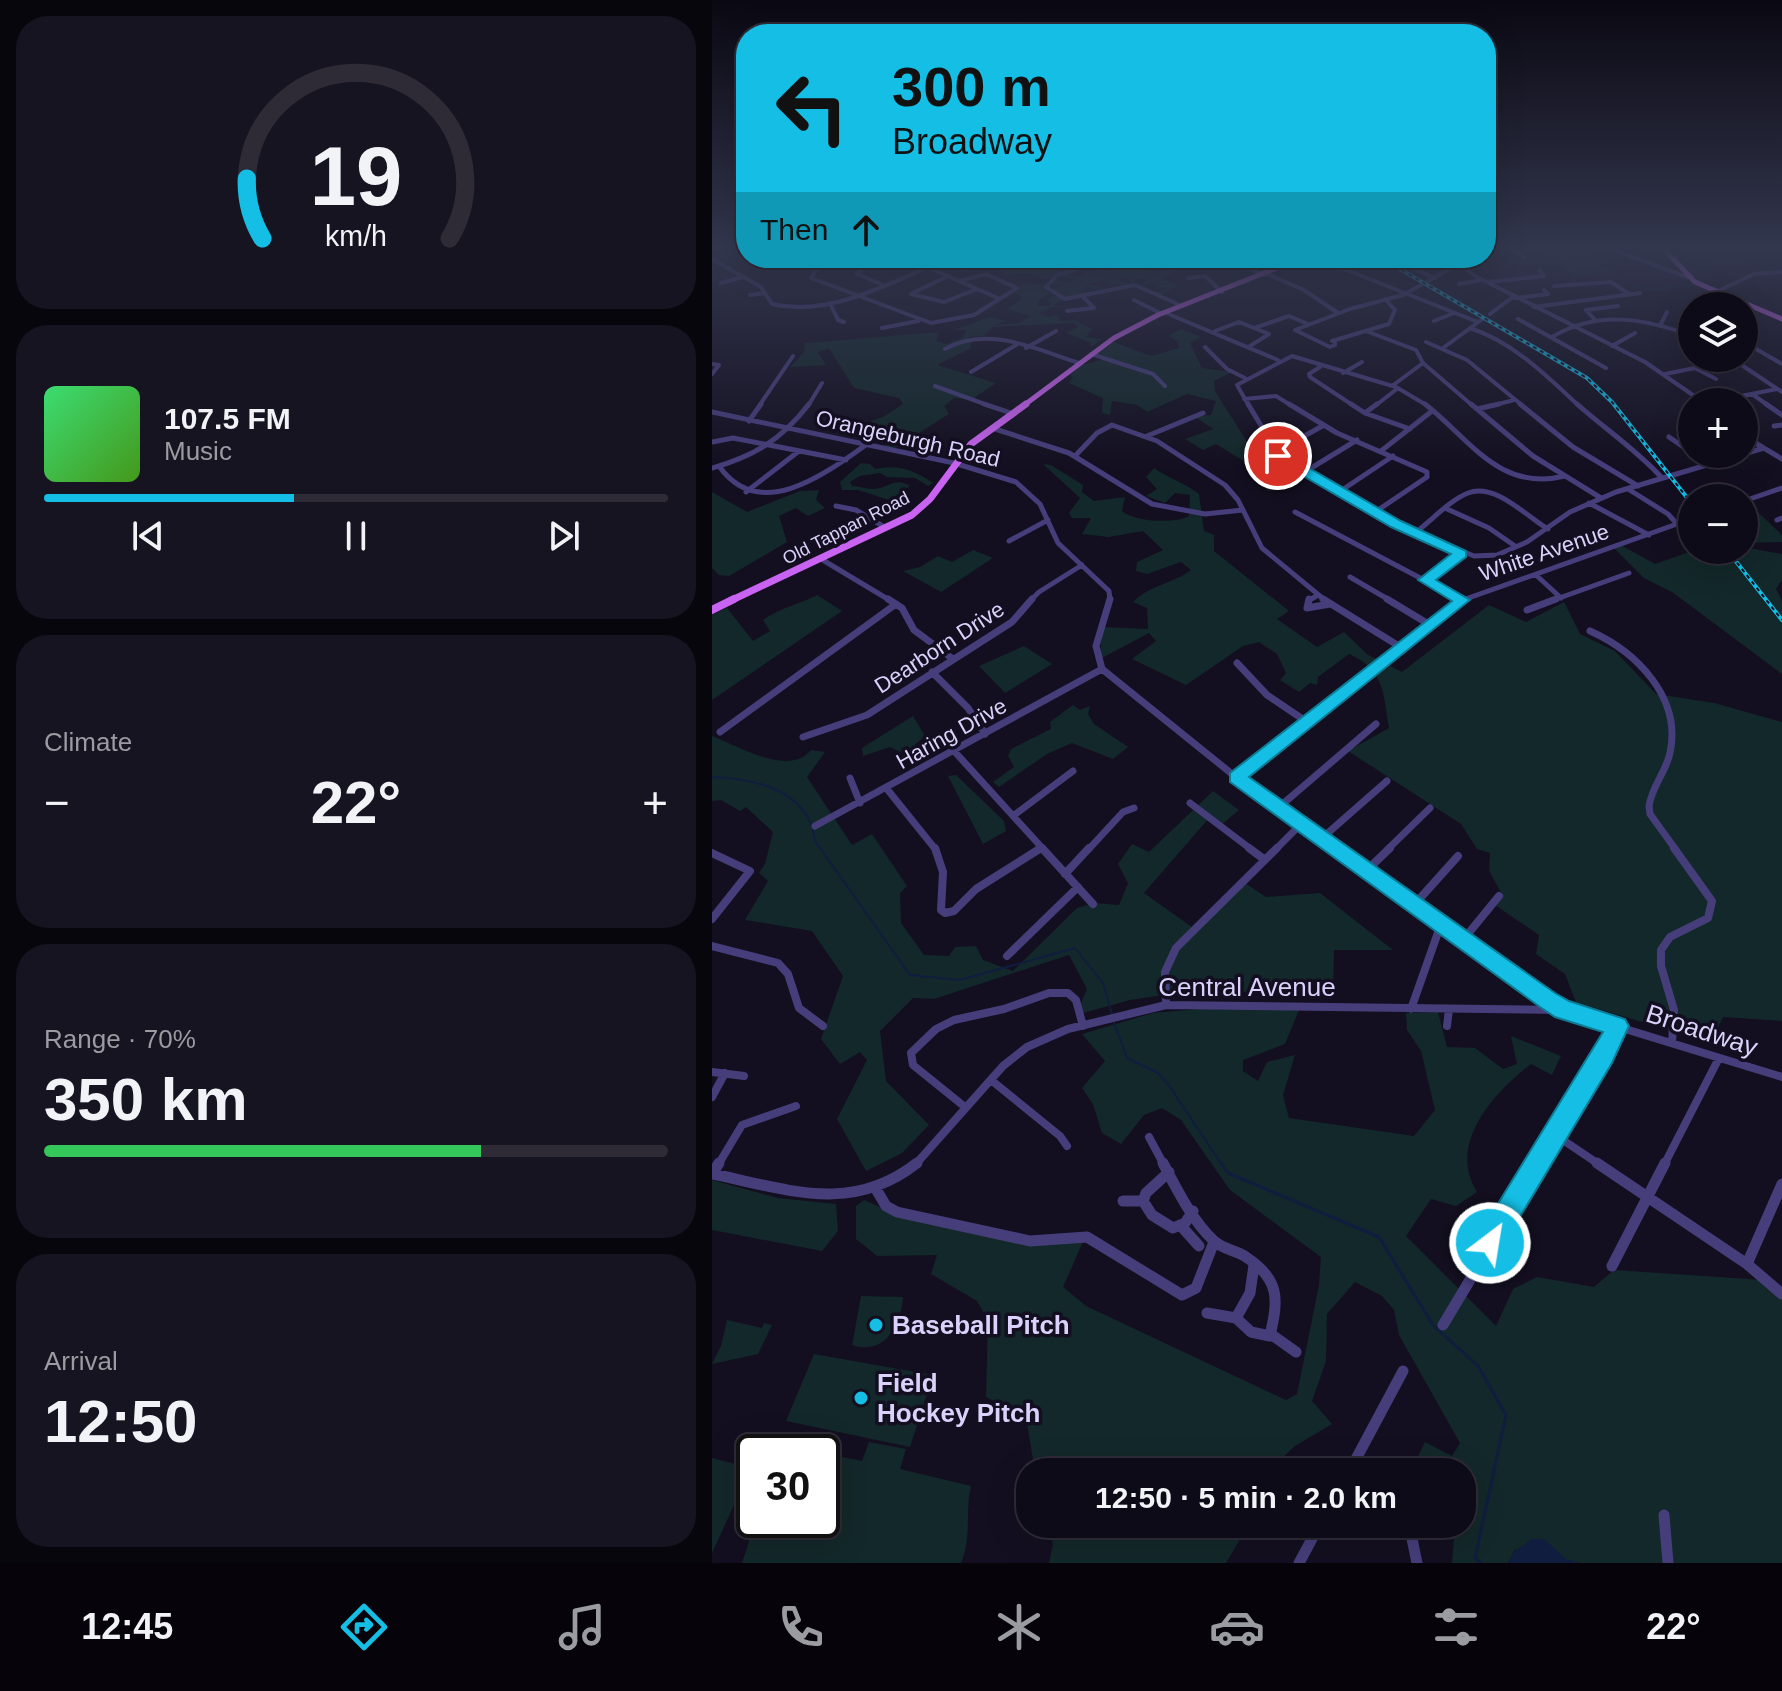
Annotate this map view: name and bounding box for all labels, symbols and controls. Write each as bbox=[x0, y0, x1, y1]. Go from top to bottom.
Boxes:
text: 300 m bbox=[892, 55, 1051, 118]
icon: left bbox=[760, 56, 864, 160]
text: Broadway bbox=[892, 121, 1052, 162]
text: 19 bbox=[310, 129, 402, 222]
icon: ahead bbox=[844, 208, 888, 252]
text: Then bbox=[760, 213, 828, 246]
text: km/h bbox=[325, 220, 387, 252]
map controls bbox=[1678, 292, 1758, 564]
button: layers bbox=[1678, 292, 1758, 372]
button: + bbox=[1678, 388, 1758, 468]
text: 107.5 FM bbox=[164, 402, 291, 435]
street label: Orangeburgh Road bbox=[813, 405, 1002, 472]
pin bbox=[1244, 422, 1312, 490]
icon: arrive bbox=[1256, 434, 1300, 478]
text: Music bbox=[164, 436, 232, 466]
button: − bbox=[1678, 484, 1758, 564]
street label: Old Tappan Road bbox=[779, 487, 913, 569]
icon: previous bbox=[126, 514, 170, 558]
icon: pause bbox=[334, 514, 378, 558]
icon: next bbox=[542, 514, 586, 558]
street label: White Avenue bbox=[1476, 519, 1612, 586]
street label: Dearborn Drive bbox=[870, 596, 1009, 699]
street label: Haring Drive bbox=[892, 693, 1011, 774]
text: Climate bbox=[44, 727, 132, 757]
text: 22° bbox=[311, 769, 401, 836]
text: − bbox=[44, 778, 70, 827]
text: + bbox=[642, 778, 668, 827]
street label: Central Avenue bbox=[1158, 972, 1336, 1002]
street label: Broadway bbox=[1642, 998, 1762, 1062]
text: Range · 70% bbox=[44, 1024, 196, 1054]
text: 350 km bbox=[44, 1066, 248, 1133]
position arrow bbox=[1448, 1201, 1532, 1285]
place label: Baseball Pitch bbox=[892, 1310, 1070, 1340]
marker: Baseball Pitch bbox=[867, 1316, 885, 1334]
text: Arrival bbox=[44, 1346, 118, 1376]
place label: Field Hockey Pitch bbox=[877, 1368, 1040, 1428]
text: 12:50 bbox=[44, 1388, 197, 1455]
marker: Field Hockey Pitch bbox=[852, 1389, 870, 1407]
speed limit sign: 30 bbox=[736, 1434, 840, 1538]
text: 12:50 · 5 min · 2.0 km bbox=[1095, 1481, 1397, 1514]
icon: directions bbox=[336, 1599, 392, 1655]
icon: music bbox=[554, 1599, 610, 1655]
icon: phone bbox=[773, 1599, 829, 1655]
icon: climate bbox=[991, 1599, 1047, 1655]
icon: car bbox=[1209, 1599, 1265, 1655]
icon: filters bbox=[1428, 1599, 1484, 1655]
text: 12:45 bbox=[81, 1606, 173, 1647]
text: 22° bbox=[1646, 1606, 1701, 1647]

